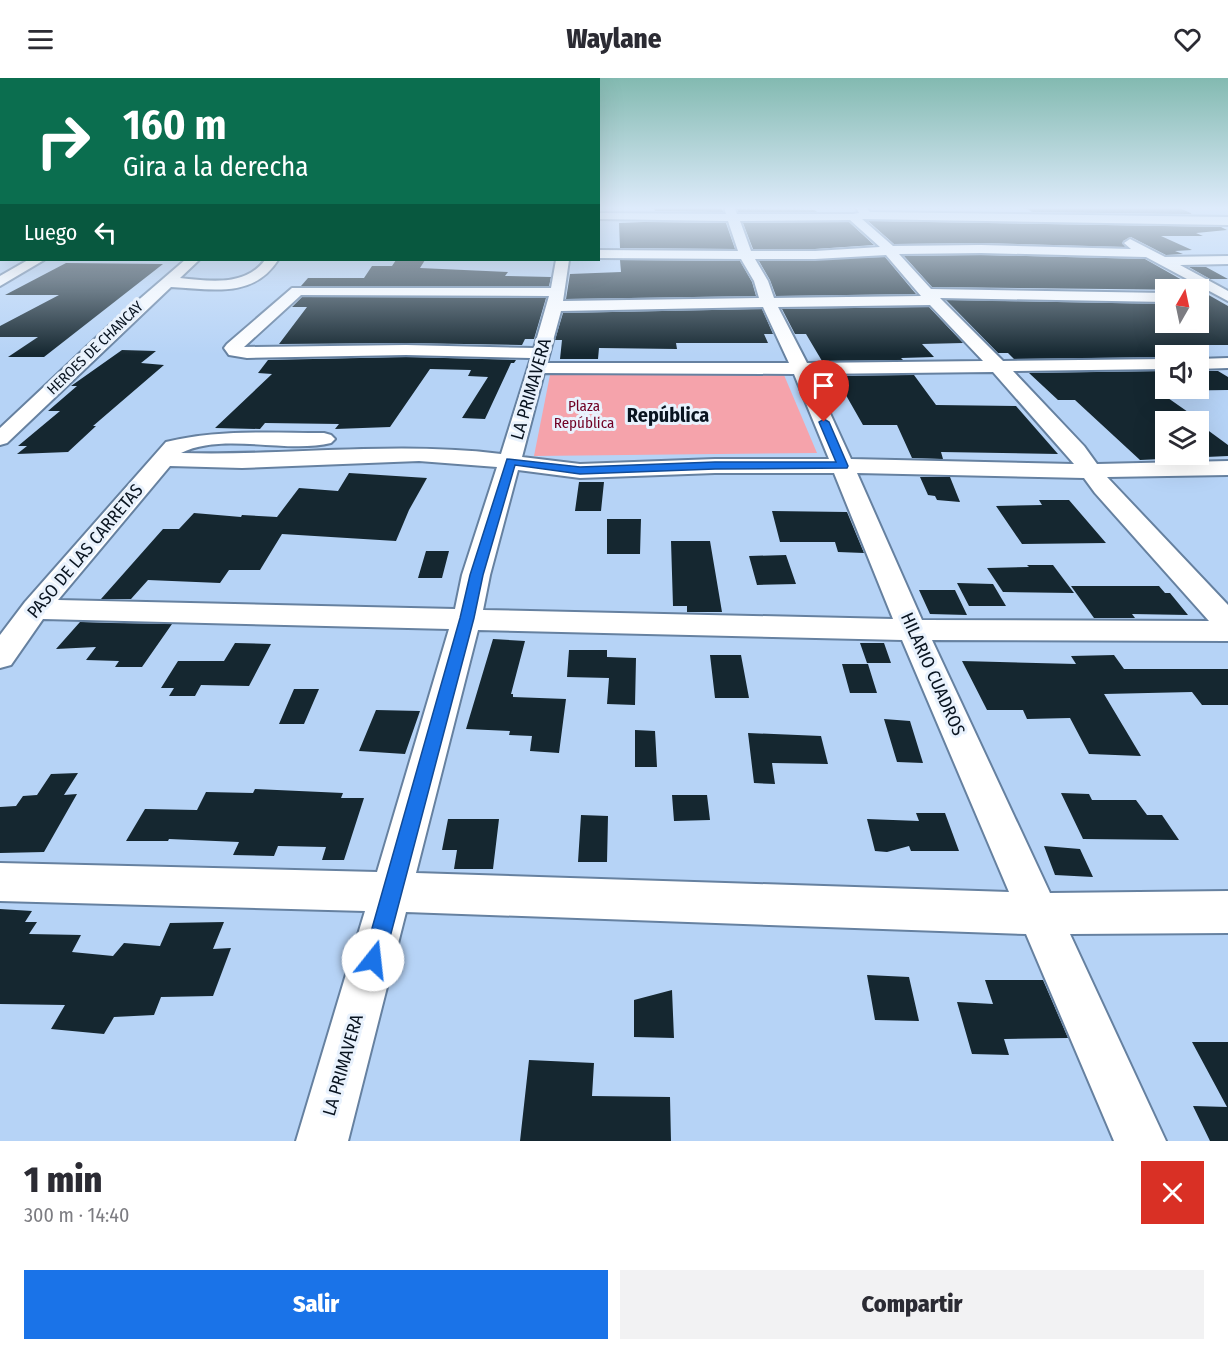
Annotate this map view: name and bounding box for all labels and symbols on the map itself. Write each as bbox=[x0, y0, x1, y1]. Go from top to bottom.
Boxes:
north arrow bbox=[1155, 279, 1209, 333]
street label: HEROES DE CHANCAY bbox=[43, 297, 147, 398]
street label: LA PRIMAVERA bbox=[506, 335, 556, 442]
pin bbox=[798, 360, 849, 422]
park label: Plaza República bbox=[554, 397, 614, 432]
district label: República bbox=[627, 403, 709, 427]
street label: PASO DE LAS CARRETAS bbox=[22, 479, 148, 623]
street label: HILARIO CUADROS bbox=[896, 609, 970, 739]
position arrow bbox=[341, 928, 405, 992]
street label: LA PRIMAVERA bbox=[318, 1011, 368, 1118]

